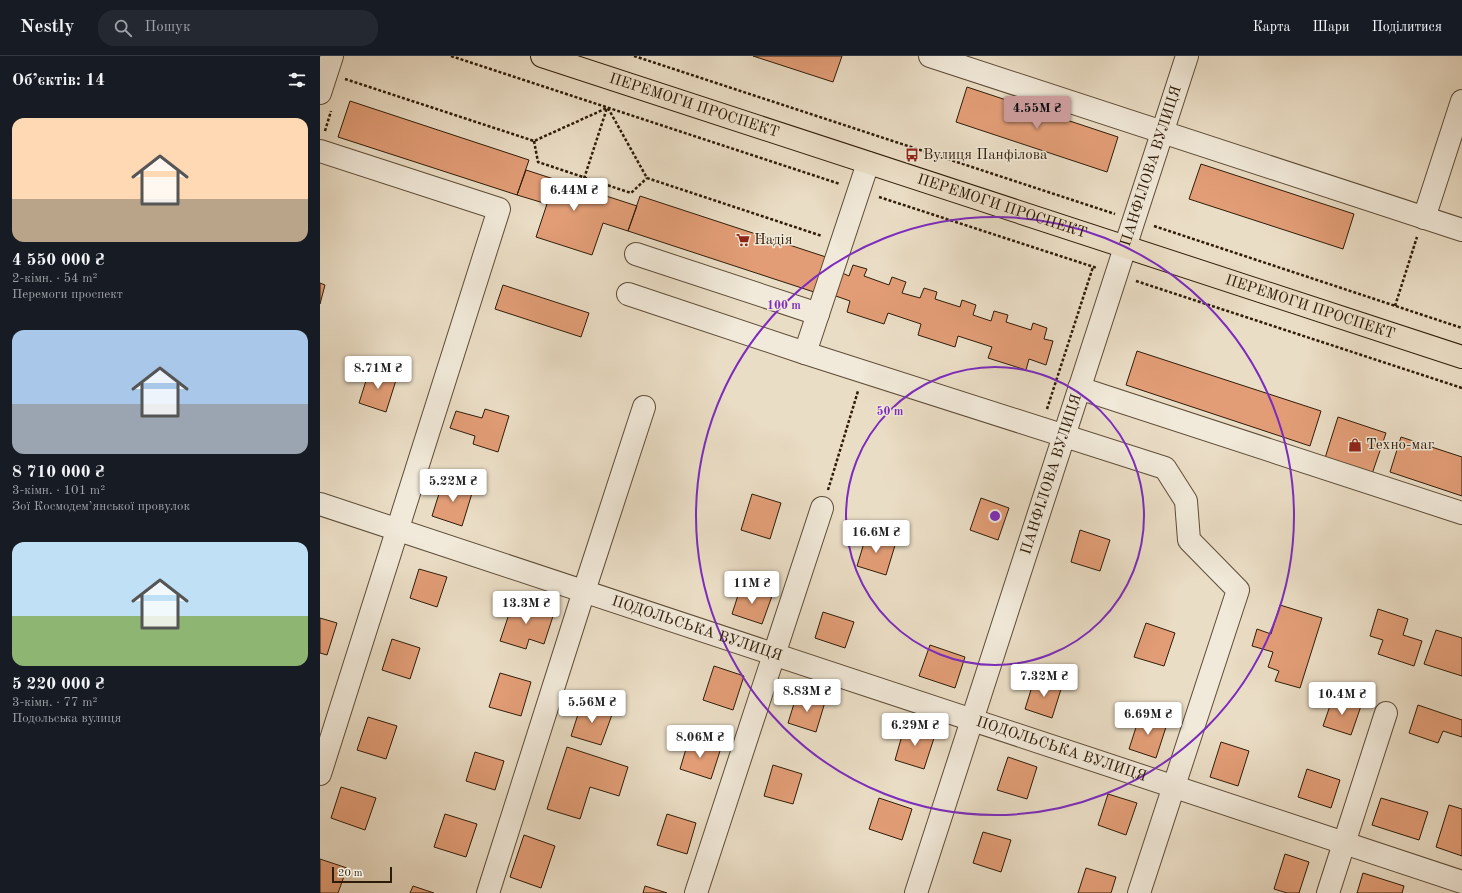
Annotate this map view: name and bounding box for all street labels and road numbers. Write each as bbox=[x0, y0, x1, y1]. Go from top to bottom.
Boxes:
street label: ПЕРЕМОГИ ПРОСПЕКТ bbox=[607, 71, 781, 141]
street label: ПАНФІЛОВА ВУЛИЦЯ bbox=[1118, 84, 1184, 248]
street label: ПЕРЕМОГИ ПРОСПЕКТ bbox=[915, 172, 1089, 241]
street label: ПЕРЕМОГИ ПРОСПЕКТ bbox=[1223, 272, 1397, 342]
street label: ПАНФІЛОВА ВУЛИЦЯ bbox=[1019, 392, 1085, 557]
street label: ПОДОЛЬСЬКА ВУЛИЦЯ bbox=[610, 594, 784, 664]
street label: ПОДОЛЬСЬКА ВУЛИЦЯ bbox=[974, 714, 1149, 785]

